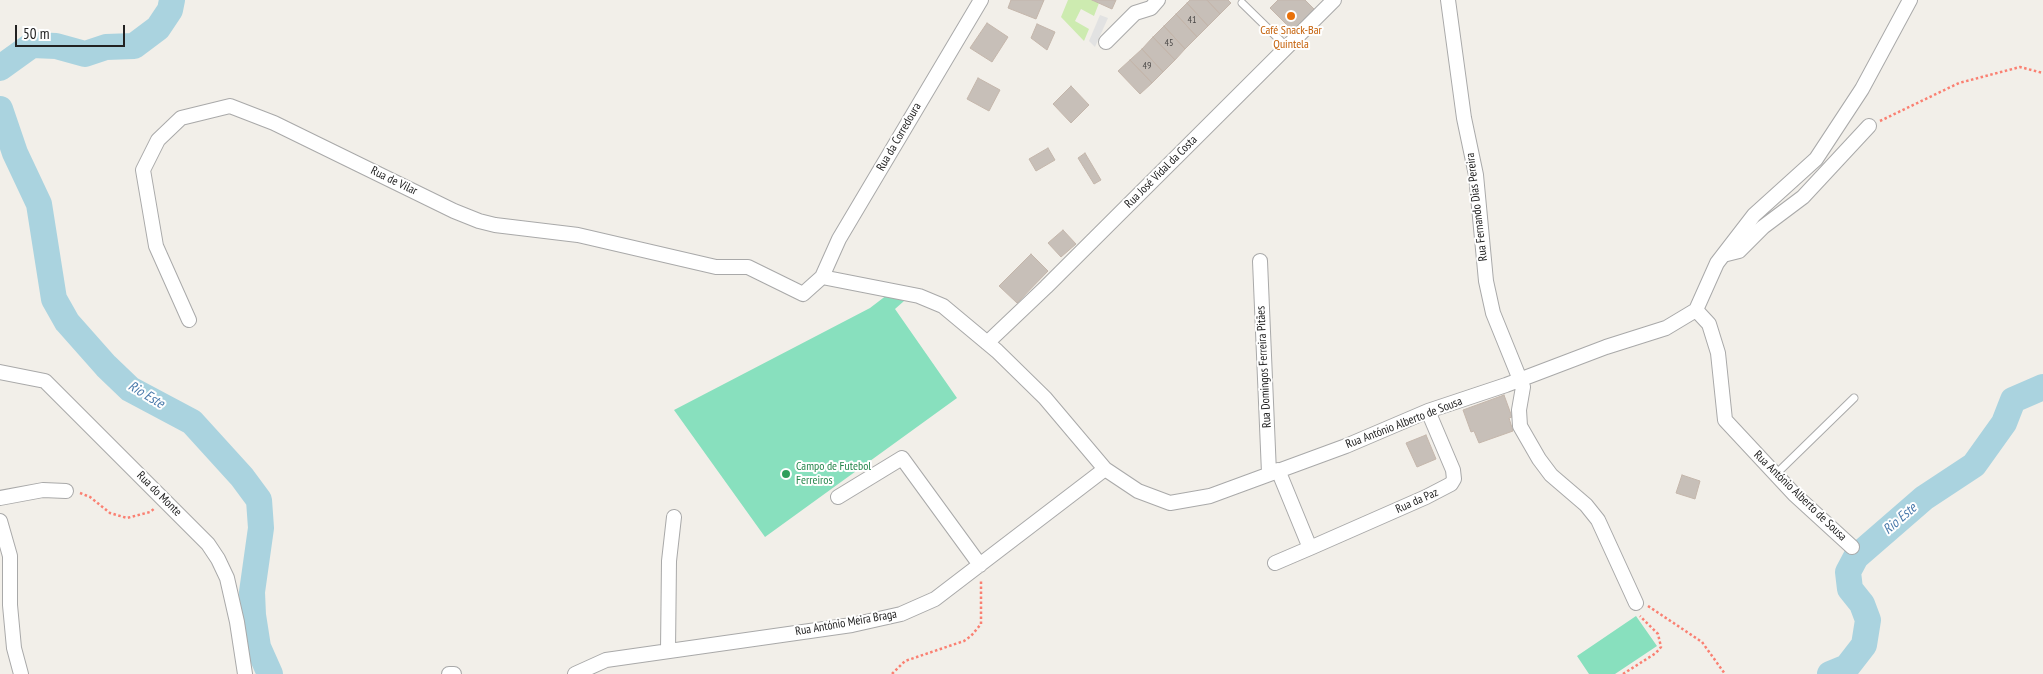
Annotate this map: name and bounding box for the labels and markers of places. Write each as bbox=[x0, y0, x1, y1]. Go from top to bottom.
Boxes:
marker: Café Snack-Bar Quintela bbox=[1285, 10, 1297, 22]
place label: Café Snack-Bar Quintela bbox=[1260, 24, 1322, 52]
place label: Campo de Futebol Ferreiros bbox=[796, 460, 871, 488]
marker: Campo de Futebol Ferreiros bbox=[780, 468, 792, 480]

